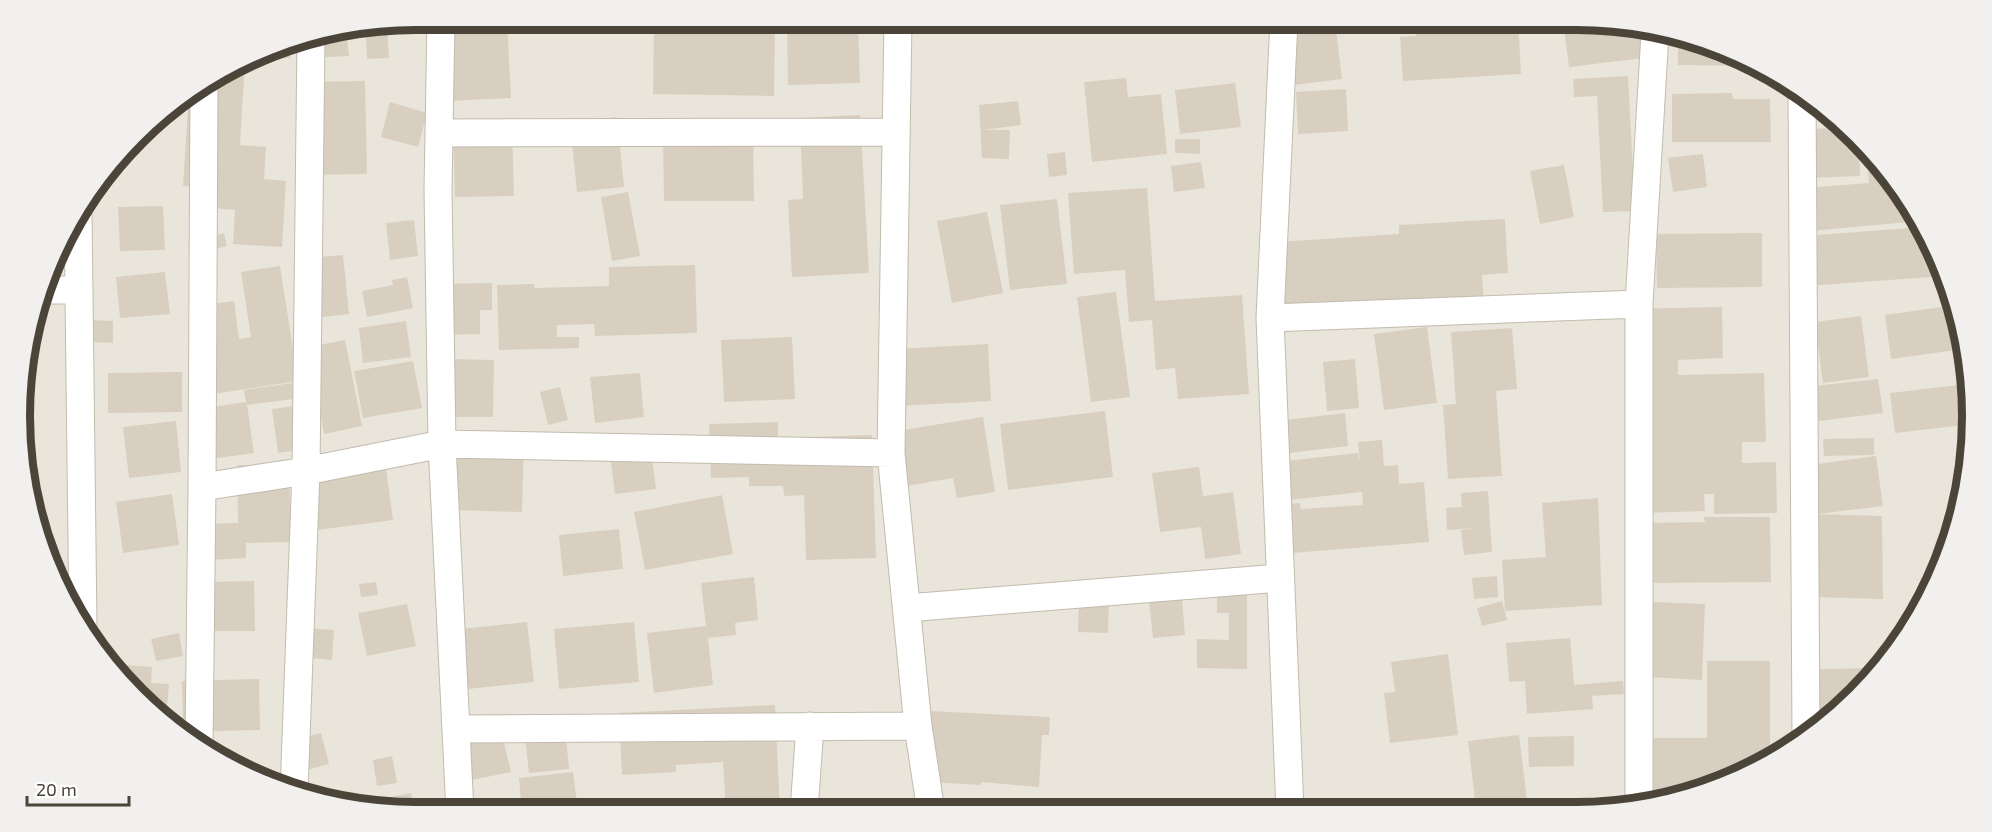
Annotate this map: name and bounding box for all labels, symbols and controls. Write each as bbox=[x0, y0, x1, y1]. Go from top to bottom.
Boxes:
scale bar bbox=[27, 769, 129, 807]
text: 20 m bbox=[36, 778, 77, 800]

